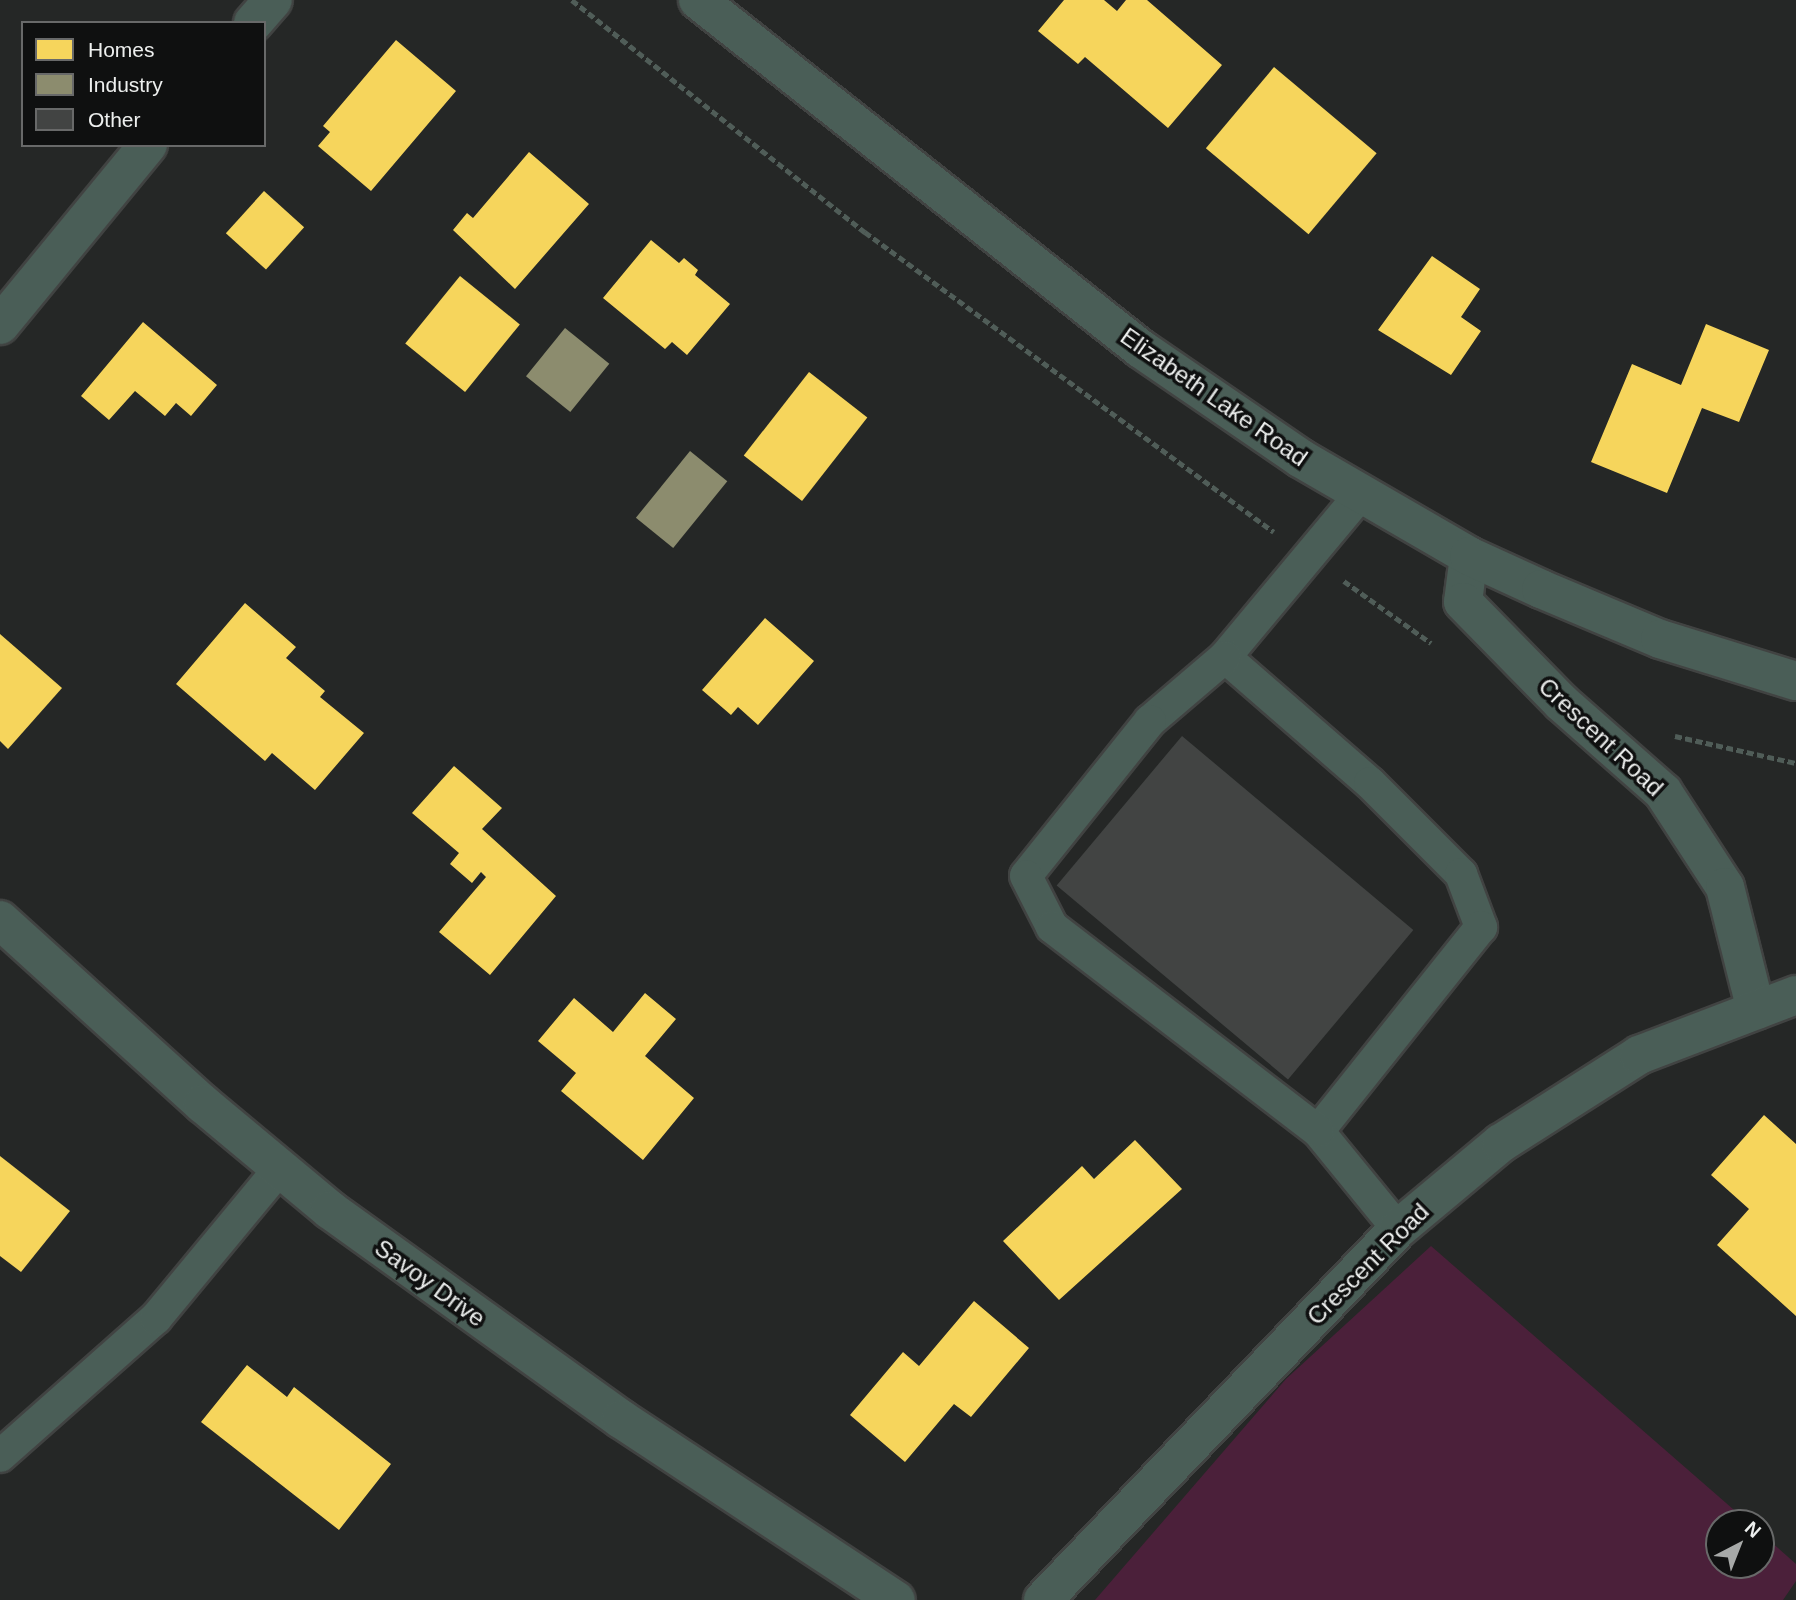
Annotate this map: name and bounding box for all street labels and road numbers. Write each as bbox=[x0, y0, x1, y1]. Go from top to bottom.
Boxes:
street label: Elizabeth Lake Road bbox=[1115, 322, 1313, 472]
street label: Crescent Road bbox=[1533, 672, 1669, 802]
street label: Crescent Road bbox=[1301, 1197, 1435, 1331]
street label: Savoy Drive bbox=[369, 1233, 491, 1333]

